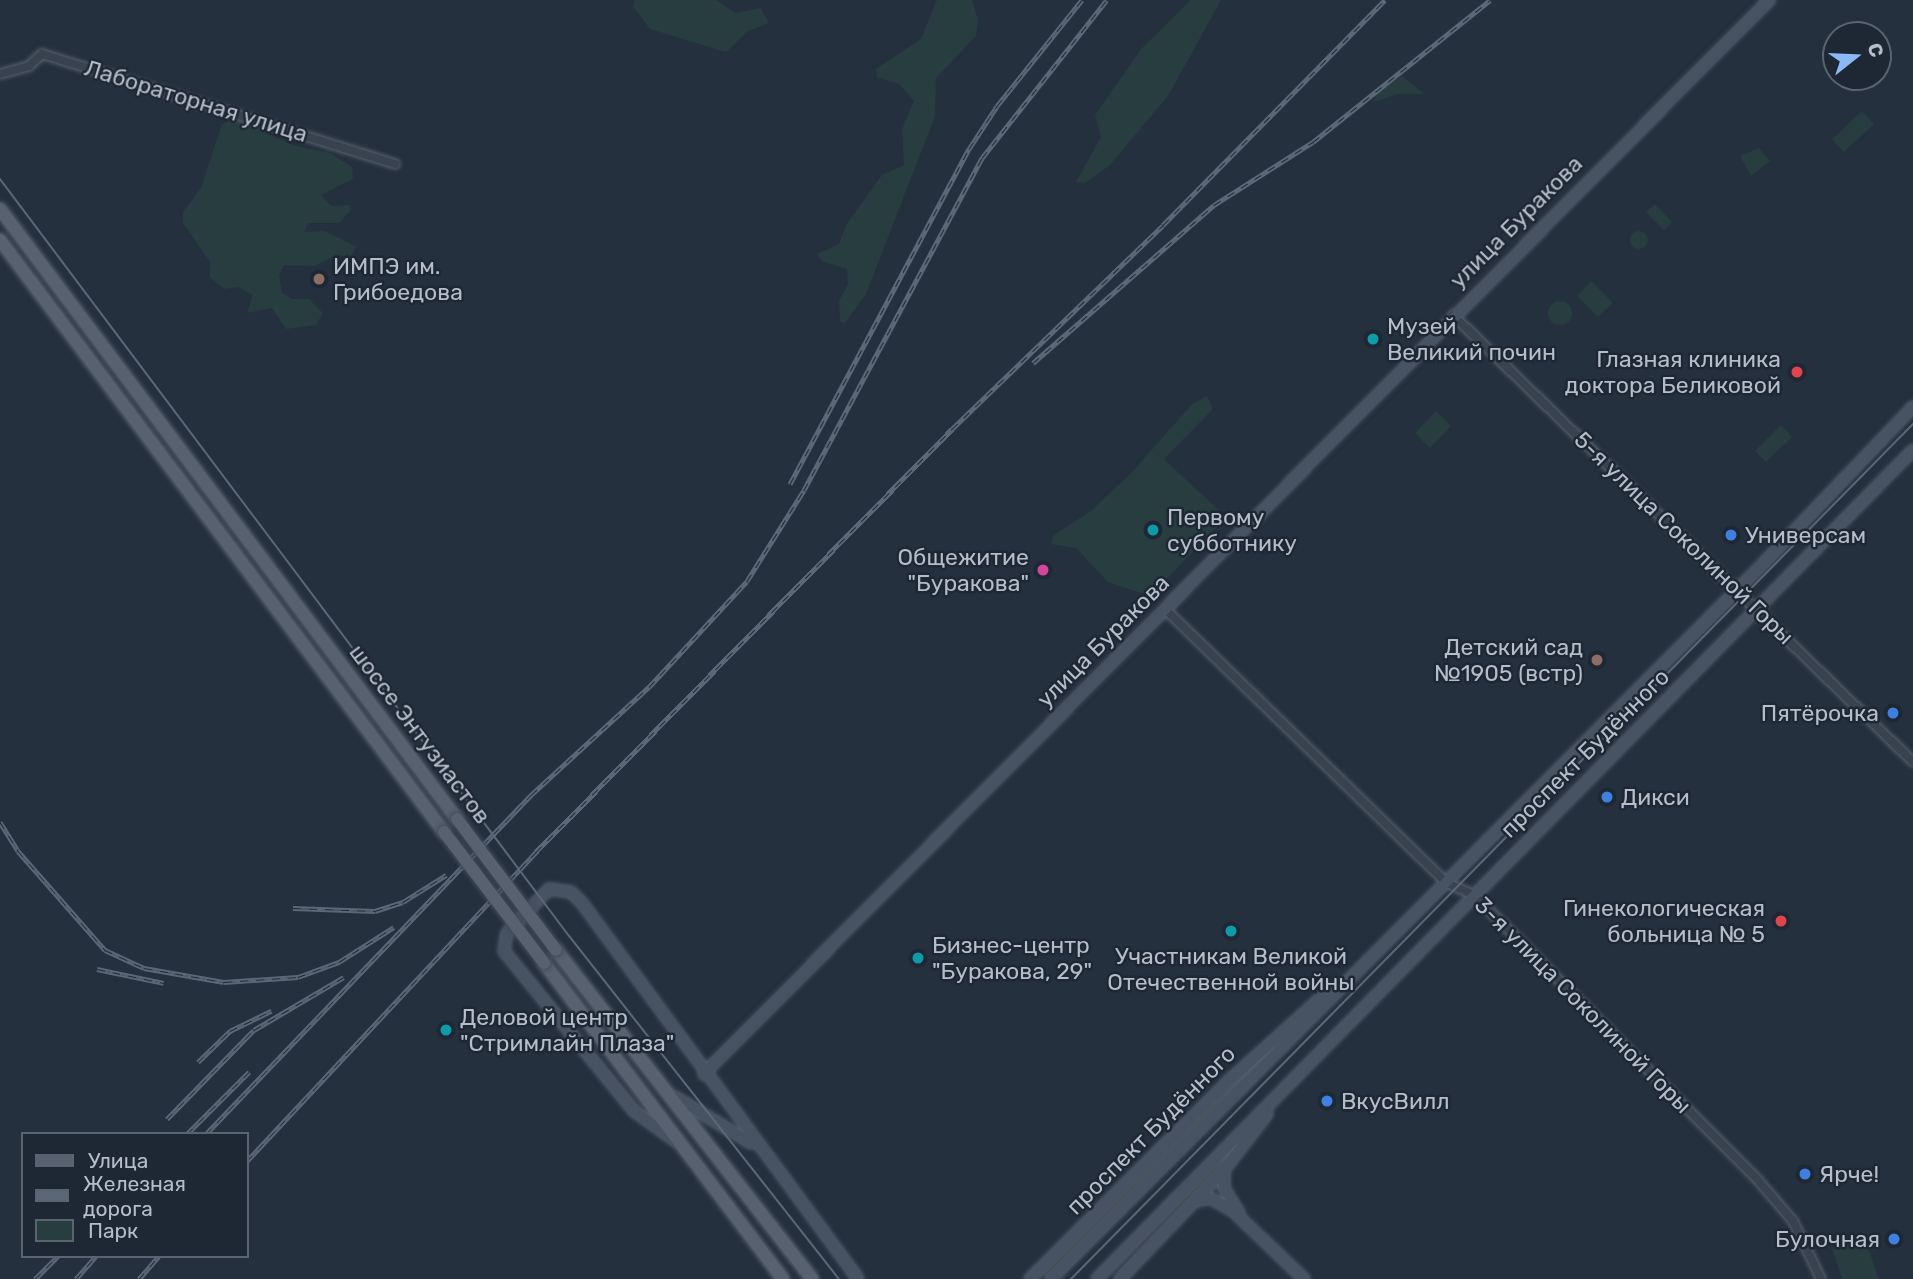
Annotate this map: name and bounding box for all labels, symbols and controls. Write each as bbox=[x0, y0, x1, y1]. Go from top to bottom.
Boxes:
north arrow bbox=[1822, 21, 1892, 91]
text: С bbox=[1863, 40, 1889, 60]
street label: Лабораторная улица bbox=[81, 54, 311, 148]
street label: улица Буракова bbox=[1444, 150, 1588, 294]
place label: ИМПЭ им. Грибоедова bbox=[333, 252, 463, 306]
marker: ИМПЭ им. Грибоедова bbox=[311, 271, 327, 287]
place label: Музей Великий почин bbox=[1387, 312, 1556, 366]
marker: Музей Великий почин bbox=[1365, 331, 1381, 347]
place label: Глазная клиника доктора Беликовой bbox=[1565, 345, 1781, 399]
marker: Глазная клиника доктора Беликовой bbox=[1787, 362, 1807, 382]
street label: 5-я улица Соколиной Горы bbox=[1568, 426, 1800, 650]
place label: Первому субботнику bbox=[1167, 503, 1297, 557]
place label: Универсам bbox=[1745, 521, 1866, 549]
marker: Первому субботнику bbox=[1145, 522, 1161, 538]
marker: Универсам bbox=[1723, 527, 1739, 543]
place label: Общежитие "Буракова" bbox=[897, 543, 1029, 597]
marker: Общежитие "Буракова" bbox=[1035, 562, 1051, 578]
street label: улица Буракова bbox=[1031, 569, 1175, 713]
place label: Детский сад №1905 (встр) bbox=[1434, 633, 1583, 687]
street label: шоссе Энтузиастов bbox=[344, 639, 496, 829]
marker: Детский сад №1905 (встр) bbox=[1589, 652, 1605, 668]
street label: проспект Будённого bbox=[1495, 663, 1675, 843]
place label: Пятёрочка bbox=[1761, 699, 1879, 727]
marker: Пятёрочка bbox=[1885, 705, 1901, 721]
place label: Дикси bbox=[1621, 783, 1690, 811]
marker: Дикси bbox=[1599, 789, 1615, 805]
street label: 3-я улица Соколиной Горы bbox=[1469, 891, 1697, 1119]
place label: Гинекологическая больница № 5 bbox=[1563, 894, 1765, 948]
marker: Гинекологическая больница № 5 bbox=[1771, 911, 1791, 931]
marker: Участникам Великой Отечественной войны bbox=[1223, 923, 1239, 939]
place label: Бизнес-центр "Буракова, 29" bbox=[932, 931, 1092, 985]
place label: Участникам Великой Отечественной войны bbox=[1107, 942, 1355, 996]
marker: Бизнес-центр "Буракова, 29" bbox=[910, 950, 926, 966]
place label: Деловой центр "Стримлайн Плаза" bbox=[460, 1003, 674, 1057]
marker: Деловой центр "Стримлайн Плаза" bbox=[438, 1022, 454, 1038]
street label: проспект Будённого bbox=[1061, 1040, 1241, 1220]
place label: ВкусВилл bbox=[1341, 1087, 1450, 1115]
marker: ВкусВилл bbox=[1319, 1093, 1335, 1109]
legend bbox=[21, 1132, 248, 1258]
text: Улица bbox=[88, 1148, 148, 1173]
place label: Ярче! bbox=[1819, 1160, 1879, 1188]
marker: Ярче! bbox=[1797, 1166, 1813, 1182]
text: Железная дорога bbox=[83, 1171, 186, 1221]
text: Парк bbox=[88, 1218, 138, 1243]
place label: Булочная bbox=[1775, 1225, 1880, 1253]
marker: Булочная bbox=[1886, 1231, 1902, 1247]

